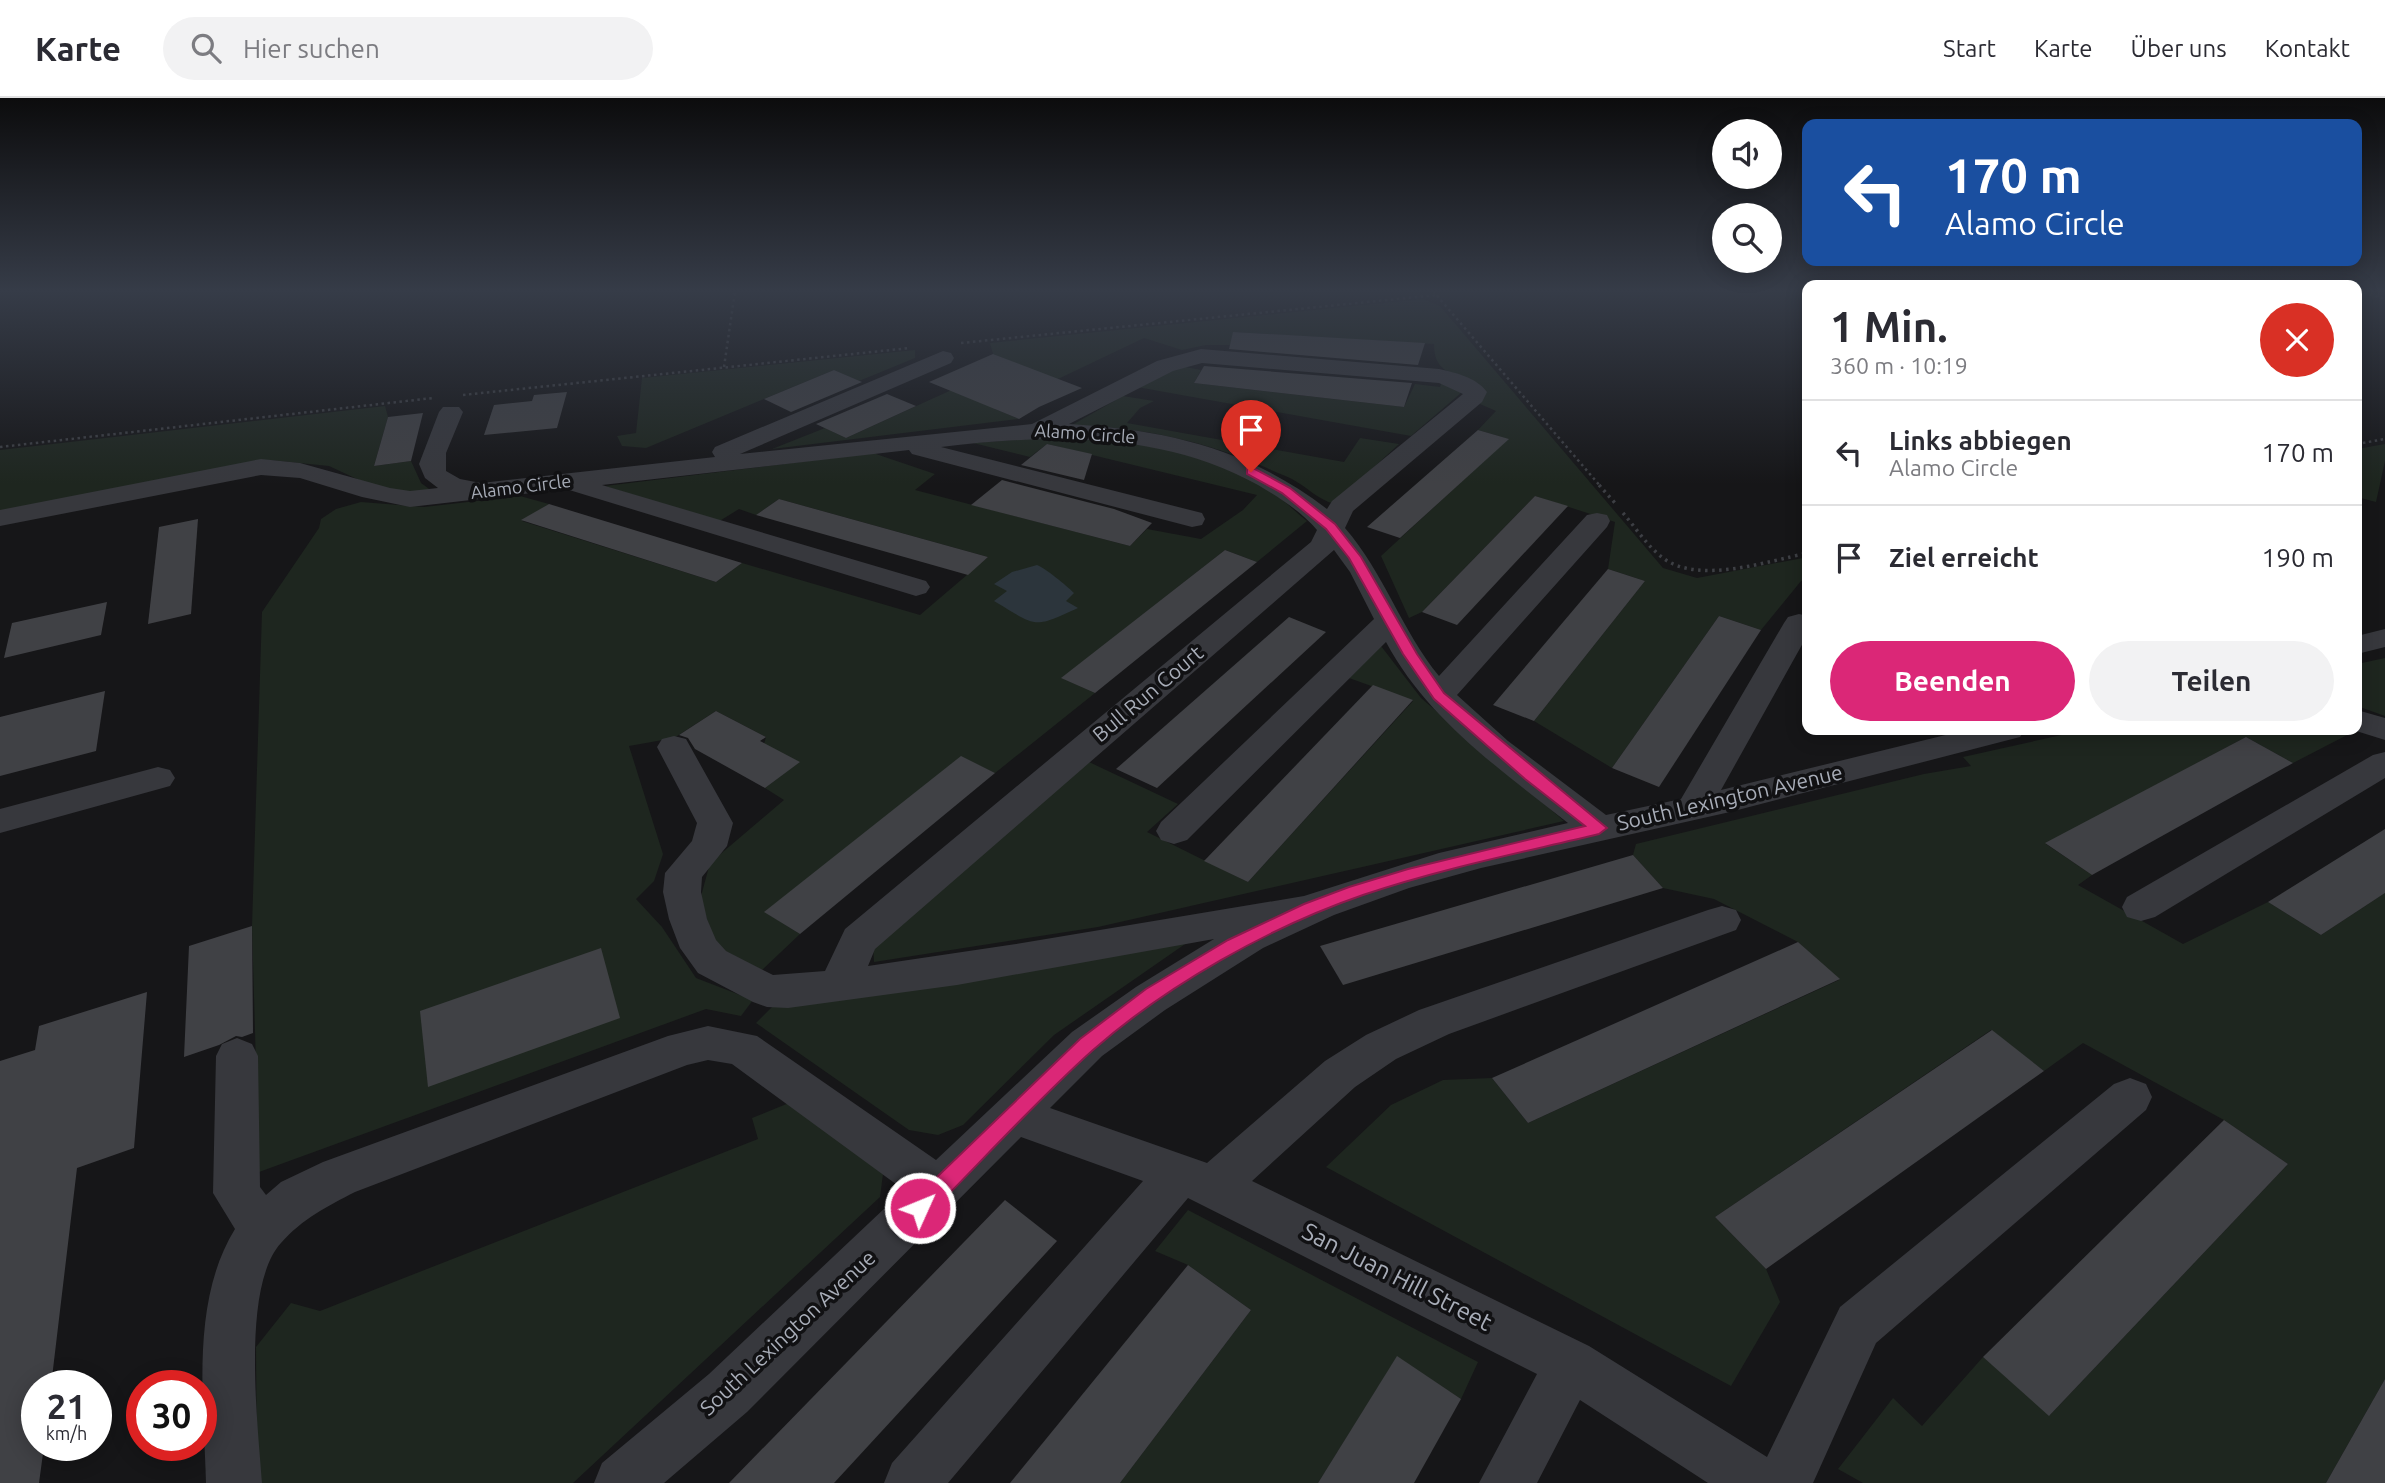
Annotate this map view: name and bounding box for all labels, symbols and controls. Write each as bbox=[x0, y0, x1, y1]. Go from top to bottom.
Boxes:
search box bbox=[163, 17, 653, 80]
icon: search bbox=[187, 29, 225, 67]
text: Karte bbox=[35, 30, 121, 67]
text: Hier suchen bbox=[243, 34, 380, 63]
text: Start bbox=[1943, 35, 1996, 62]
text: Karte bbox=[2034, 35, 2093, 62]
text: Über uns bbox=[2131, 35, 2227, 62]
text: Kontakt bbox=[2265, 35, 2350, 62]
map controls bbox=[1712, 119, 1782, 273]
button: sound bbox=[1712, 119, 1782, 189]
icon: left bbox=[1830, 147, 1921, 238]
text: 170 m bbox=[1945, 147, 2082, 202]
button: search bbox=[1712, 203, 1782, 273]
text: Alamo Circle bbox=[1945, 205, 2125, 241]
text: 1 Min. bbox=[1830, 303, 1948, 350]
button: close bbox=[2260, 303, 2334, 377]
text: 360 m · 10:19 bbox=[1830, 353, 1968, 378]
pin bbox=[1221, 400, 1281, 472]
icon: arrive bbox=[1232, 411, 1270, 449]
street label: Alamo Circle bbox=[1034, 419, 1136, 447]
text: Links abbiegen bbox=[1889, 426, 2072, 455]
icon: left bbox=[1830, 434, 1868, 472]
text: 170 m bbox=[2262, 438, 2334, 467]
text: Alamo Circle bbox=[1889, 455, 2018, 480]
street label: Alamo Circle bbox=[469, 470, 572, 502]
icon: arrive bbox=[1830, 539, 1868, 577]
text: Ziel erreicht bbox=[1889, 543, 2039, 572]
text: 190 m bbox=[2262, 543, 2334, 572]
street label: Bull Run Court bbox=[1087, 640, 1207, 746]
button: Beenden bbox=[1830, 641, 2075, 721]
button: Teilen bbox=[2089, 641, 2334, 721]
street label: South Lexington Avenue bbox=[1615, 759, 1845, 835]
position arrow bbox=[883, 1171, 957, 1245]
street label: San Juan Hill Street bbox=[1298, 1217, 1497, 1336]
street label: South Lexington Avenue bbox=[695, 1245, 880, 1420]
speed limit sign: 30 bbox=[126, 1370, 217, 1461]
text: 21 bbox=[47, 1386, 86, 1426]
text: km/h bbox=[46, 1423, 87, 1443]

